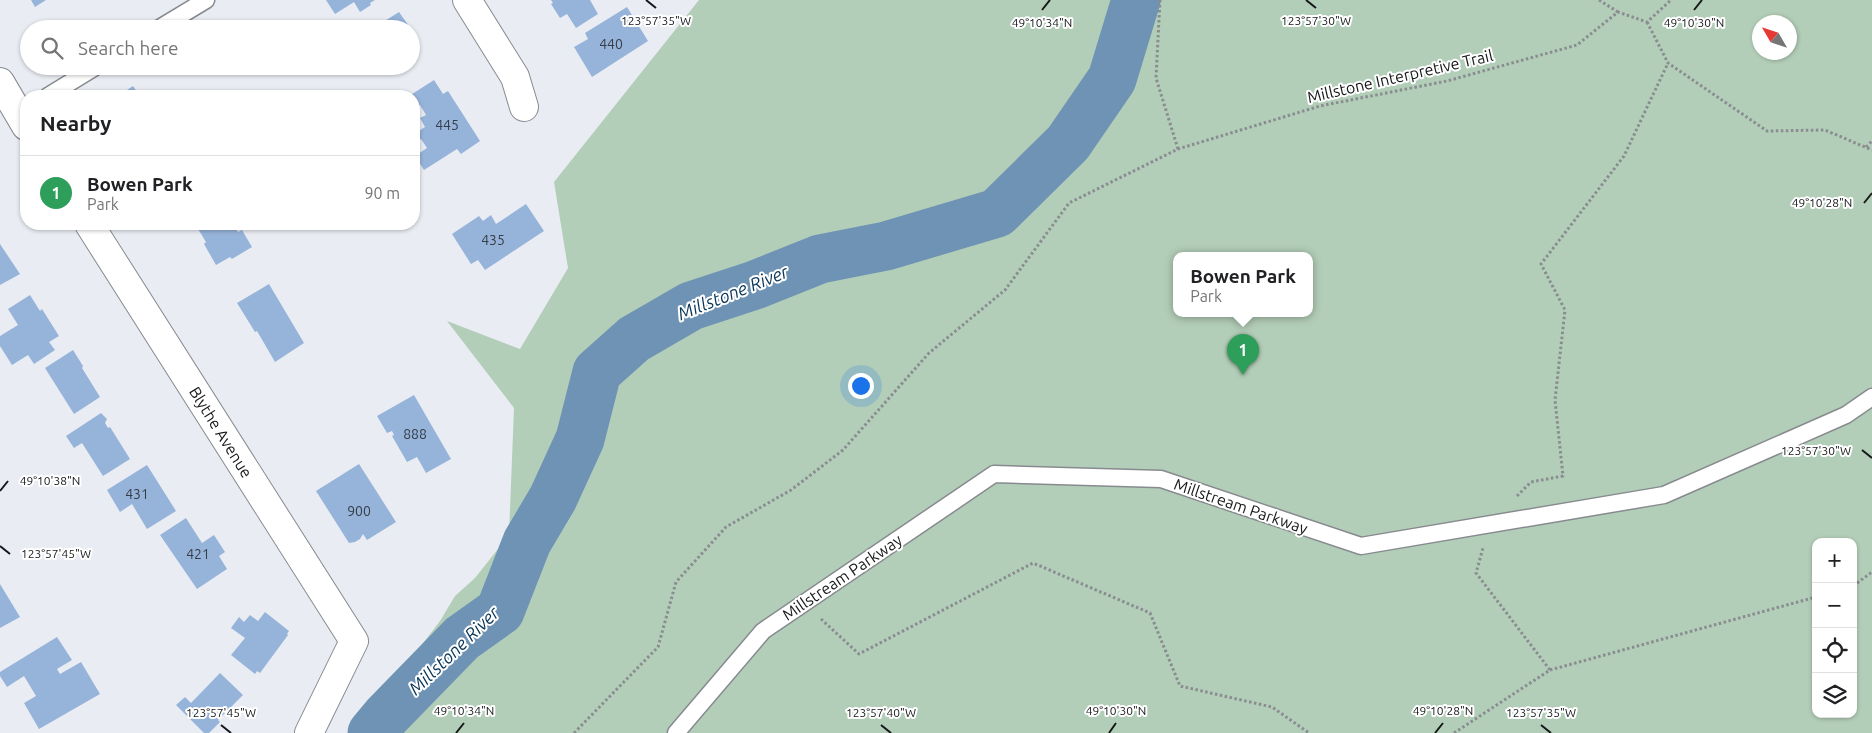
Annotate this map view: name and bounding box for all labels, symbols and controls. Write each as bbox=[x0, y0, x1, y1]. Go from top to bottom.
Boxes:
text: 123°57'35"W bbox=[621, 14, 691, 27]
text: 123°57'30"W bbox=[1281, 14, 1351, 27]
north arrow bbox=[1752, 15, 1797, 60]
text: 49°10'34"N bbox=[1012, 16, 1072, 29]
text: 49°10'30"N bbox=[1664, 16, 1724, 29]
search box bbox=[20, 20, 420, 75]
icon: search bbox=[38, 34, 66, 62]
house number: 440 bbox=[599, 36, 623, 52]
text: Search here bbox=[78, 37, 178, 59]
street label: Millstone Interpretive Trail bbox=[1305, 46, 1495, 106]
text: Nearby bbox=[40, 111, 111, 135]
house number: 445 bbox=[435, 117, 459, 133]
text: Bowen Park bbox=[87, 173, 193, 195]
text: 1 bbox=[51, 184, 61, 202]
text: 90 m bbox=[364, 184, 400, 202]
text: Park bbox=[87, 195, 119, 213]
text: 49°10'28"N bbox=[1792, 196, 1852, 209]
house number: 435 bbox=[481, 232, 505, 248]
popup bbox=[1173, 252, 1313, 317]
water label: Millstone River bbox=[674, 260, 792, 323]
text: Bowen Park bbox=[1190, 265, 1296, 287]
text: Park bbox=[1190, 287, 1222, 305]
pin: 1 bbox=[1227, 334, 1259, 375]
your location bbox=[848, 373, 874, 399]
street label: Blythe Avenue bbox=[186, 383, 256, 481]
house number: 888 bbox=[403, 426, 427, 442]
text: 123°57'30"W bbox=[1781, 444, 1851, 457]
text: 49°10'38"N bbox=[20, 474, 80, 487]
street label: Millstream Parkway bbox=[1172, 475, 1310, 537]
house number: 431 bbox=[125, 486, 149, 502]
house number: 900 bbox=[347, 503, 371, 519]
street label: Millstream Parkway bbox=[779, 530, 905, 624]
map controls bbox=[1812, 538, 1857, 718]
button: + bbox=[1812, 538, 1857, 583]
house number: 421 bbox=[186, 546, 210, 562]
text: 123°57'45"W bbox=[21, 547, 91, 560]
button: − bbox=[1812, 583, 1857, 628]
water label: Millstone River bbox=[404, 602, 503, 698]
button: locate bbox=[1812, 628, 1857, 673]
button: layers bbox=[1812, 673, 1857, 718]
text: 49°10'34"N bbox=[434, 704, 494, 717]
text: 49°10'30"N bbox=[1086, 704, 1146, 717]
text: 49°10'28"N bbox=[1413, 704, 1473, 717]
text: 123°57'45"W bbox=[186, 706, 256, 719]
text: 123°57'40"W bbox=[846, 706, 916, 719]
text: 123°57'35"W bbox=[1506, 706, 1576, 719]

